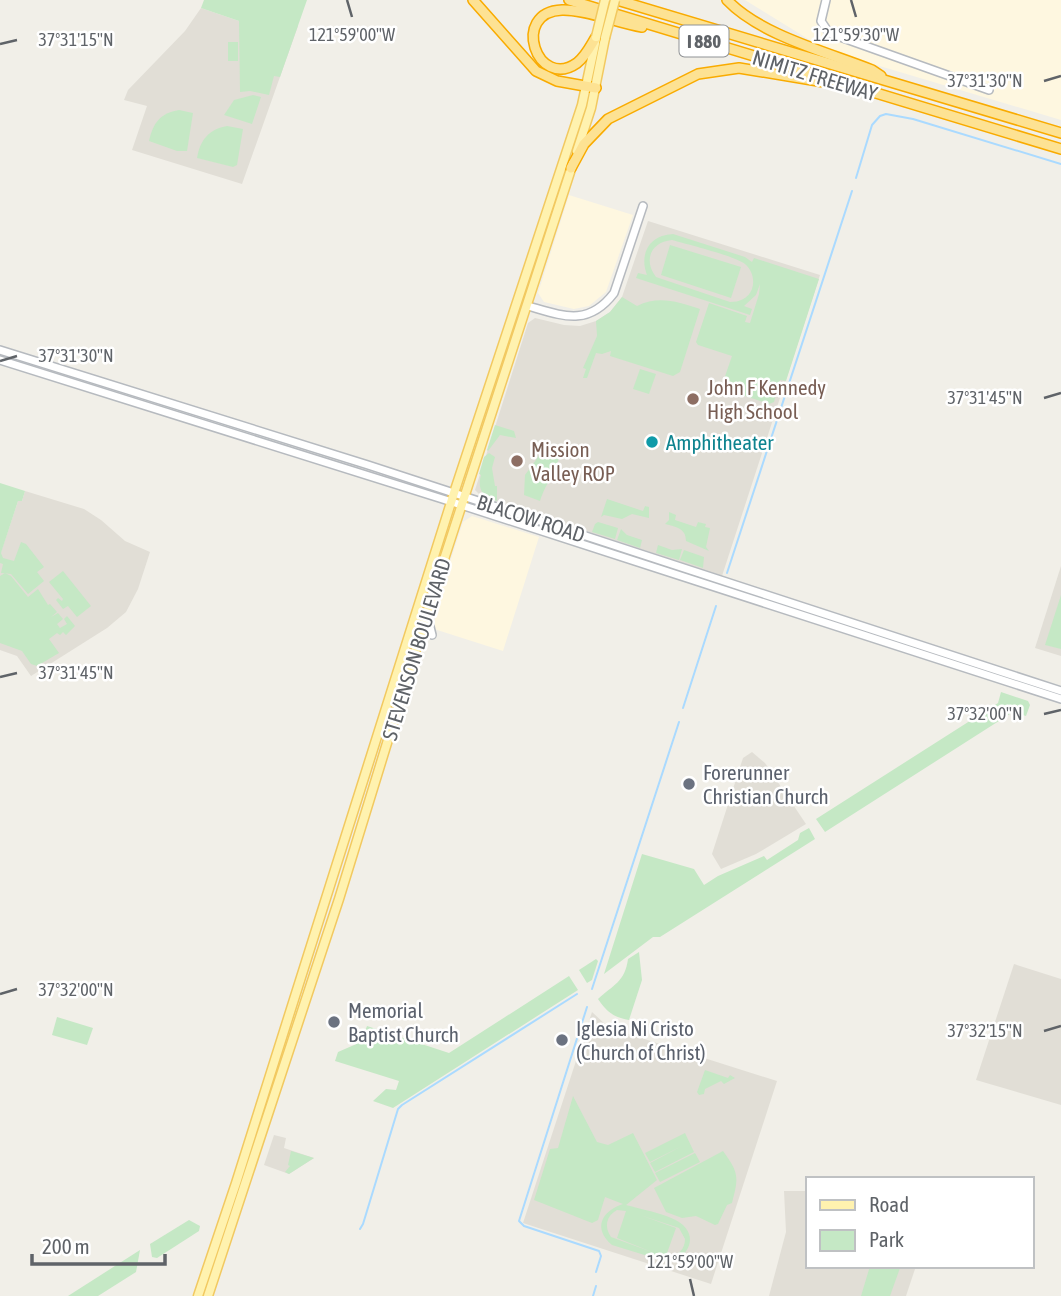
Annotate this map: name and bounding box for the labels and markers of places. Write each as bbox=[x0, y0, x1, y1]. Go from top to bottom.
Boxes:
place label: John F Kennedy High School bbox=[707, 375, 826, 423]
marker: John F Kennedy High School bbox=[685, 391, 701, 407]
place label: Amphitheater bbox=[666, 430, 774, 454]
marker: Amphitheater bbox=[644, 434, 660, 450]
place label: Mission Valley ROP bbox=[531, 437, 615, 485]
marker: Mission Valley ROP bbox=[509, 453, 525, 469]
place label: Forerunner Christian Church bbox=[703, 760, 829, 808]
marker: Forerunner Christian Church bbox=[681, 776, 697, 792]
place label: Memorial Baptist Church bbox=[348, 998, 459, 1046]
marker: Memorial Baptist Church bbox=[326, 1014, 342, 1030]
place label: Iglesia Ni Cristo (Church of Christ) bbox=[576, 1016, 706, 1064]
marker: Iglesia Ni Cristo (Church of Christ) bbox=[554, 1032, 570, 1048]

